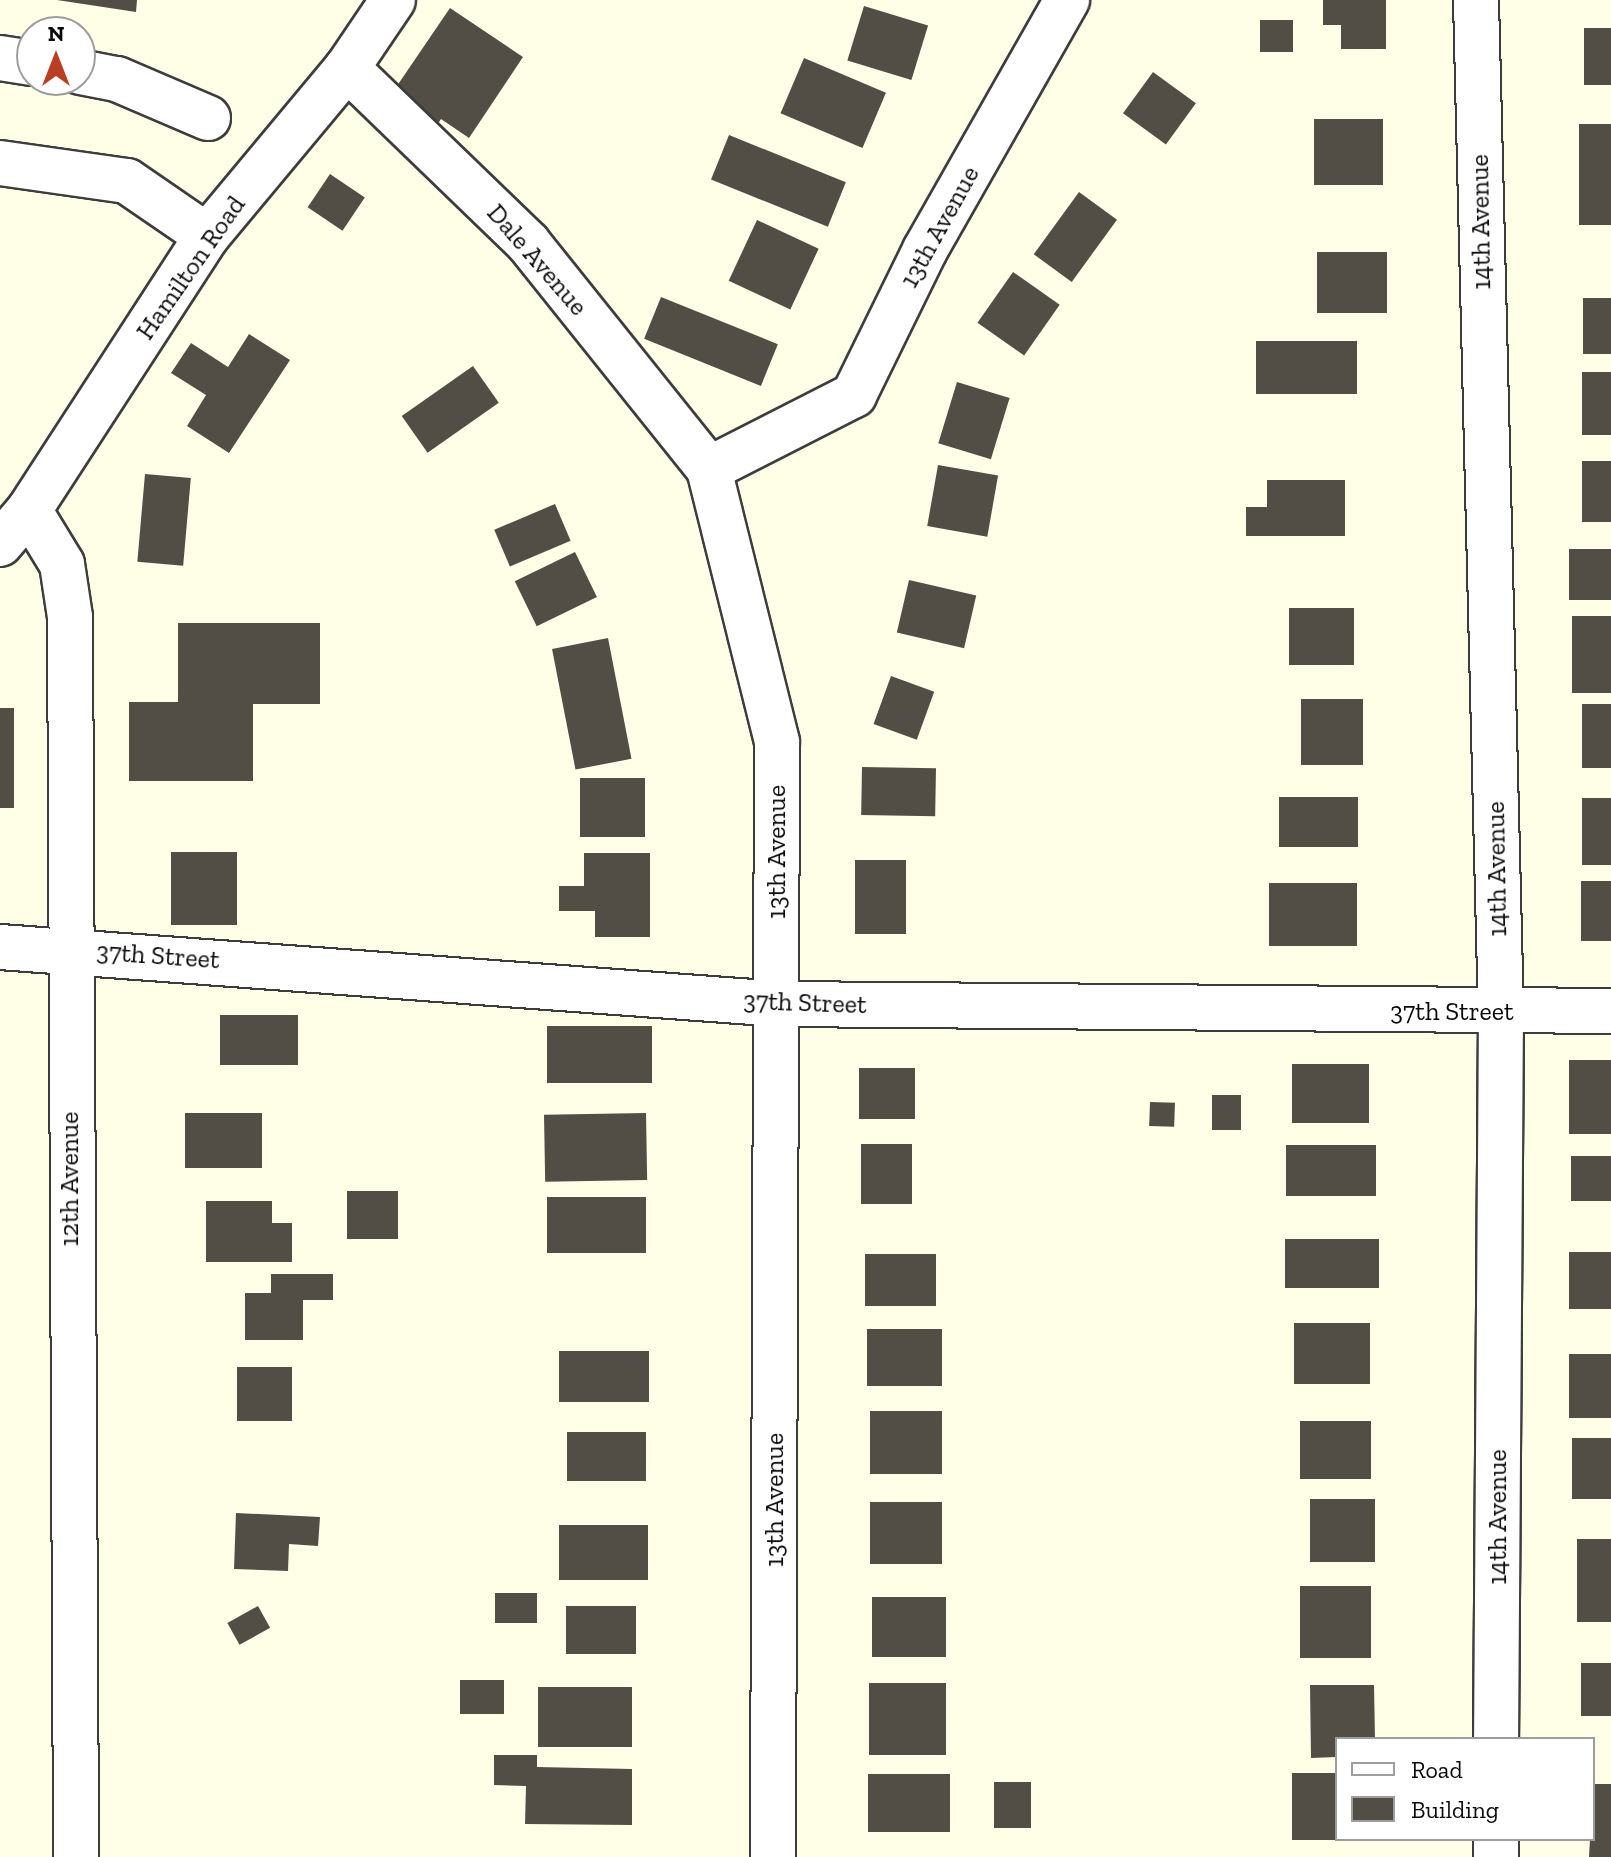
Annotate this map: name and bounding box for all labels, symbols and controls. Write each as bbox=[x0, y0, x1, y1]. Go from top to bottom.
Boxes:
north arrow bbox=[16, 16, 96, 96]
text: N bbox=[48, 20, 64, 47]
street label: 14th Avenue bbox=[1464, 153, 1498, 291]
street label: 13th Avenue bbox=[894, 160, 986, 294]
street label: Hamilton Road bbox=[130, 190, 252, 346]
street label: Dale Avenue bbox=[480, 198, 594, 322]
street label: 13th Avenue bbox=[761, 784, 793, 920]
street label: 14th Avenue bbox=[1480, 800, 1514, 938]
street label: 37th Street bbox=[95, 936, 221, 976]
street label: 37th Street bbox=[743, 985, 867, 1021]
street label: 37th Street bbox=[1390, 996, 1514, 1028]
street label: 12th Avenue bbox=[54, 1111, 86, 1247]
street label: 13th Avenue bbox=[759, 1432, 791, 1568]
street label: 14th Avenue bbox=[1482, 1449, 1514, 1585]
legend bbox=[1335, 1737, 1595, 1841]
text: Road bbox=[1411, 1755, 1463, 1784]
text: Building bbox=[1411, 1795, 1499, 1824]

